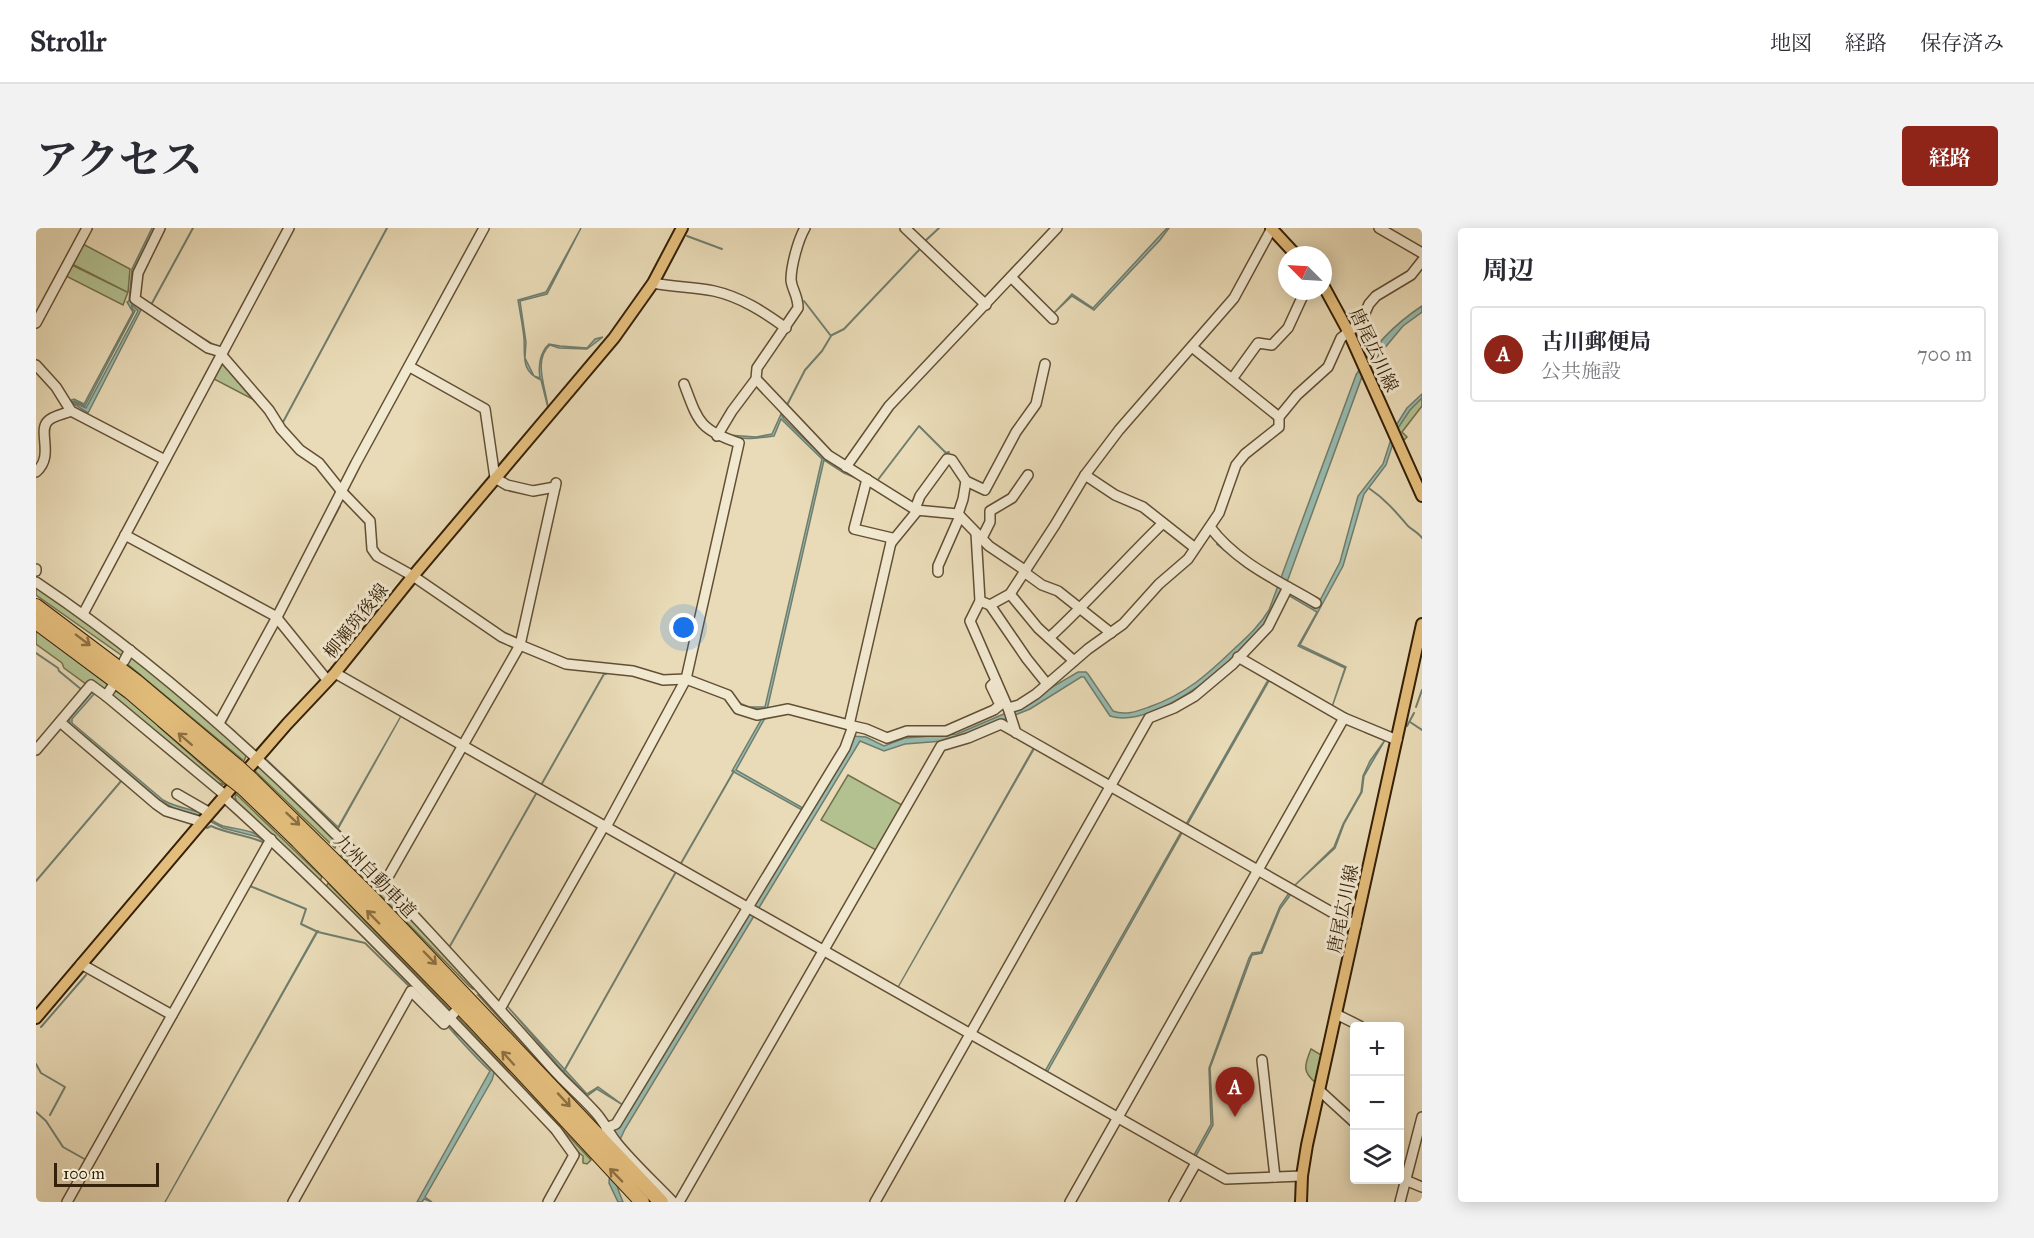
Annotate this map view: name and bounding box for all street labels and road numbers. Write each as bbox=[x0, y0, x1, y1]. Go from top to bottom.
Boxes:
street label: 唐尾広川線 bbox=[1345, 305, 1403, 395]
street label: 柳瀬筑後線 bbox=[319, 579, 393, 663]
street label: 九州自動車道 bbox=[330, 830, 420, 922]
street label: 唐尾広川線 bbox=[1323, 863, 1363, 955]

